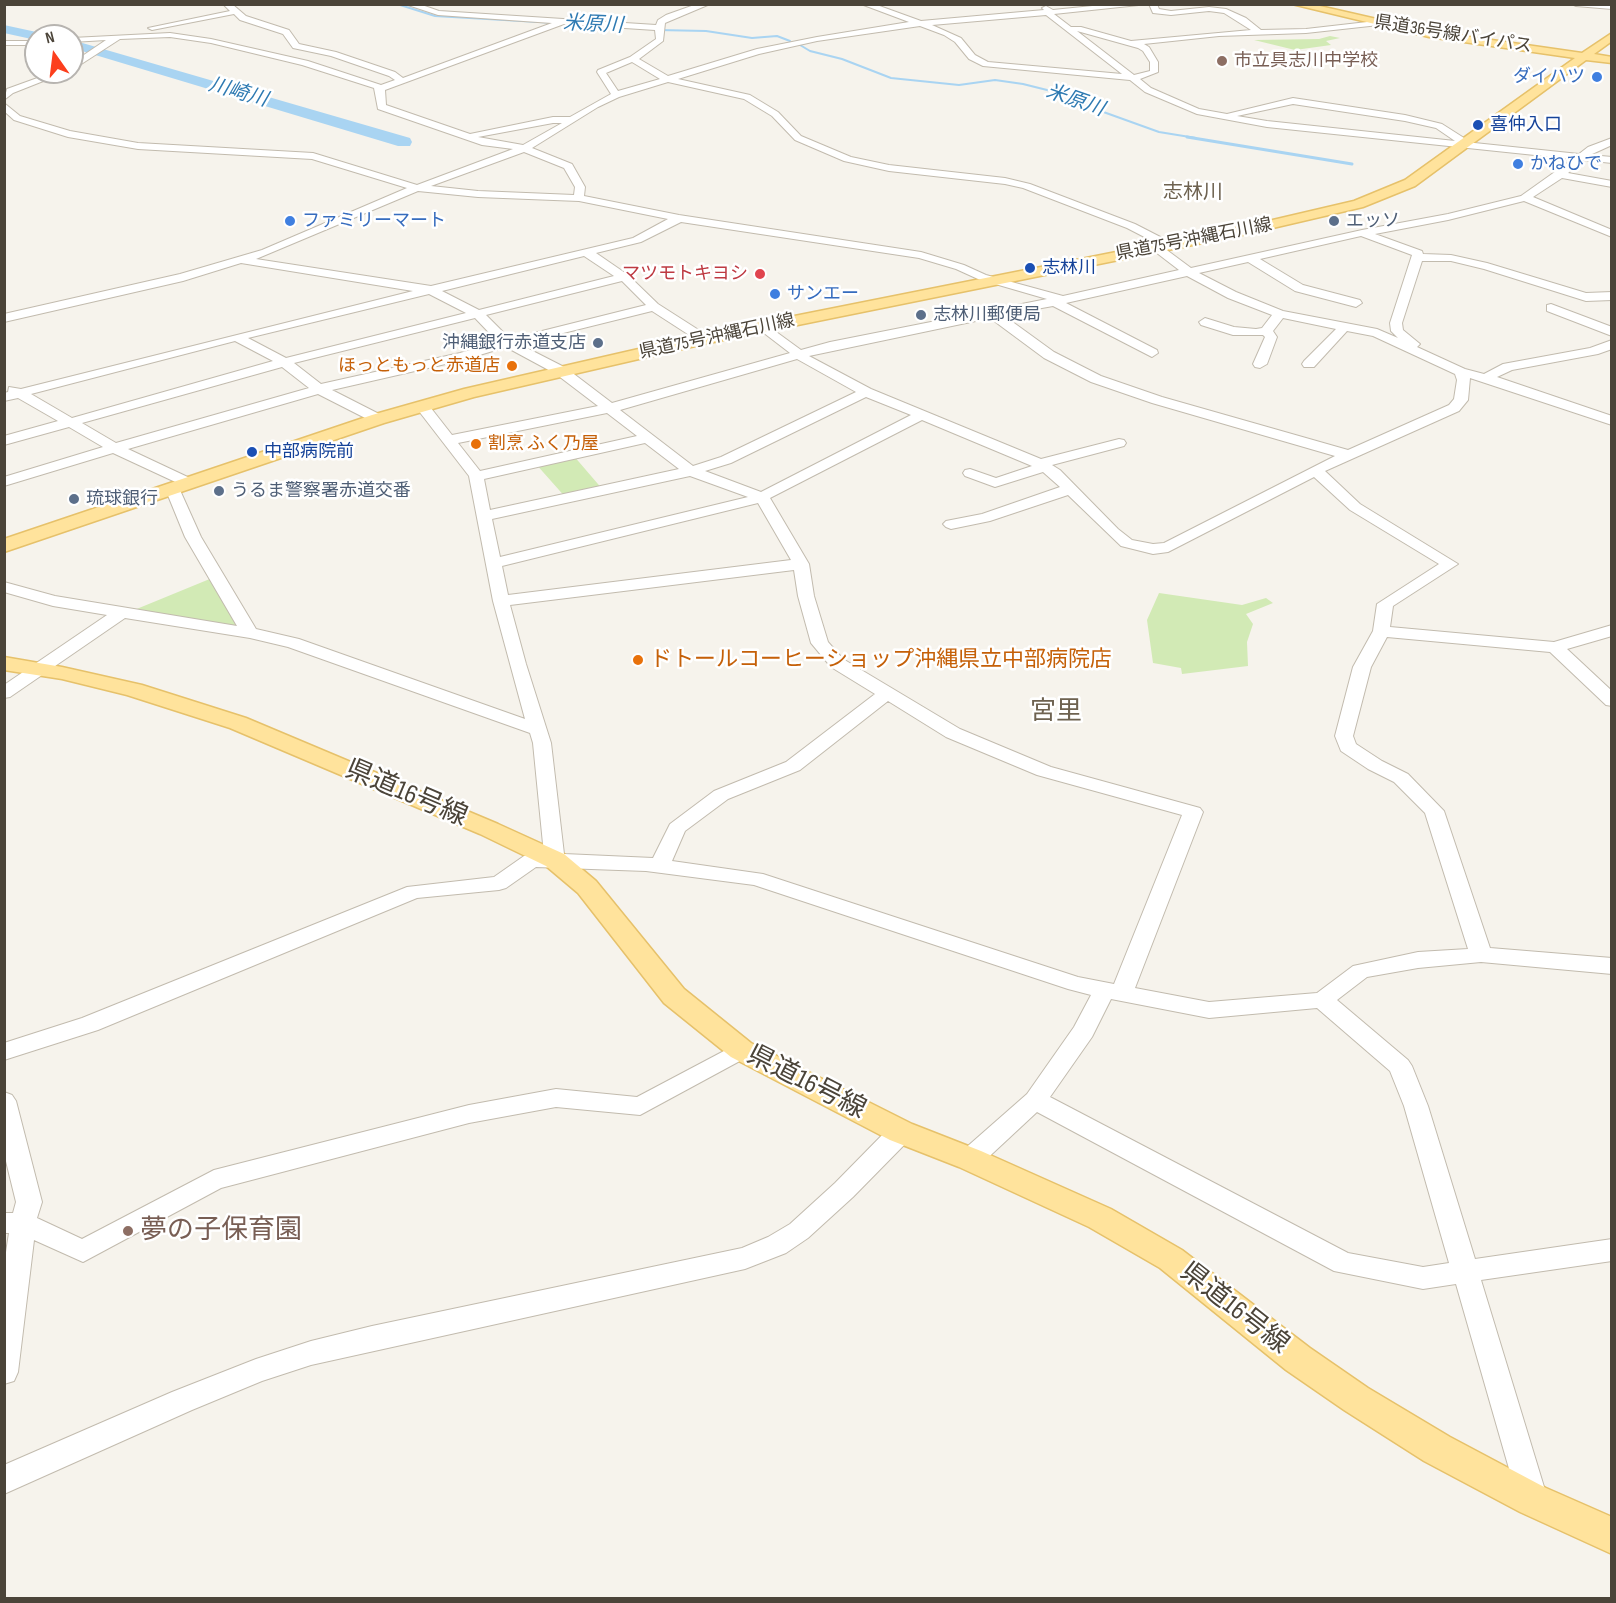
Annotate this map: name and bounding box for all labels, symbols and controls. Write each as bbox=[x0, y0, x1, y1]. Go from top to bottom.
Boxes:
water label: 米原川 bbox=[562, 11, 624, 39]
street label: 県道36号線バイパス bbox=[1373, 12, 1533, 58]
north arrow bbox=[24, 24, 84, 84]
text: N bbox=[44, 28, 56, 48]
place label: 市立具志川中学校 bbox=[1234, 50, 1378, 72]
marker: 市立具志川中学校 bbox=[1215, 54, 1229, 68]
place label: ダイハツ bbox=[1513, 66, 1585, 88]
marker: ダイハツ bbox=[1590, 70, 1604, 84]
water label: 川崎川 bbox=[206, 73, 270, 113]
water label: 米原川 bbox=[1043, 80, 1107, 122]
place label: 喜仲入口 bbox=[1490, 114, 1562, 136]
marker: 喜仲入口 bbox=[1471, 118, 1485, 132]
place label: かねひで bbox=[1530, 153, 1602, 175]
marker: かねひで bbox=[1511, 157, 1525, 171]
district label: 志林川 bbox=[1163, 181, 1223, 205]
place label: ファミリーマート bbox=[302, 210, 446, 232]
place label: エッソ bbox=[1346, 210, 1400, 232]
marker: ファミリーマート bbox=[283, 214, 297, 228]
street label: 県道75号沖縄石川線 bbox=[1114, 214, 1274, 266]
marker: エッソ bbox=[1327, 214, 1341, 228]
place label: 志林川 bbox=[1042, 257, 1096, 279]
marker: 志林川 bbox=[1023, 261, 1037, 275]
place label: マツモトキヨシ bbox=[622, 263, 748, 285]
marker: マツモトキヨシ bbox=[753, 267, 767, 281]
place label: サンエー bbox=[787, 283, 859, 305]
marker: サンエー bbox=[768, 287, 782, 301]
place label: 志林川郵便局 bbox=[933, 304, 1041, 326]
marker: 志林川郵便局 bbox=[914, 308, 928, 322]
street label: 県道75号沖縄石川線 bbox=[637, 310, 797, 364]
place label: 沖縄銀行赤道支店 bbox=[442, 332, 586, 354]
marker: 沖縄銀行赤道支店 bbox=[591, 336, 605, 350]
place label: ほっともっと赤道店 bbox=[338, 355, 500, 377]
marker: ほっともっと赤道店 bbox=[505, 359, 519, 373]
place label: 割烹 ふく乃屋 bbox=[488, 433, 599, 455]
marker: 割烹 ふく乃屋 bbox=[469, 437, 483, 451]
place label: 中部病院前 bbox=[264, 441, 354, 463]
marker: 中部病院前 bbox=[245, 445, 259, 459]
place label: うるま警察署赤道交番 bbox=[231, 480, 411, 502]
marker: うるま警察署赤道交番 bbox=[212, 484, 226, 498]
place label: 琉球銀行 bbox=[86, 488, 158, 510]
marker: 琉球銀行 bbox=[67, 492, 81, 506]
place label: ドトールコーヒーショップ沖縄県立中部病院店 bbox=[650, 647, 1112, 673]
marker: ドトールコーヒーショップ沖縄県立中部病院店 bbox=[631, 653, 645, 667]
district label: 宮里 bbox=[1030, 696, 1082, 728]
street label: 県道16号線 bbox=[340, 754, 472, 834]
street label: 県道16号線 bbox=[741, 1039, 871, 1127]
place label: 夢の子保育園 bbox=[140, 1215, 302, 1247]
marker: 夢の子保育園 bbox=[121, 1224, 135, 1238]
street label: 県道16号線 bbox=[1173, 1256, 1295, 1362]

